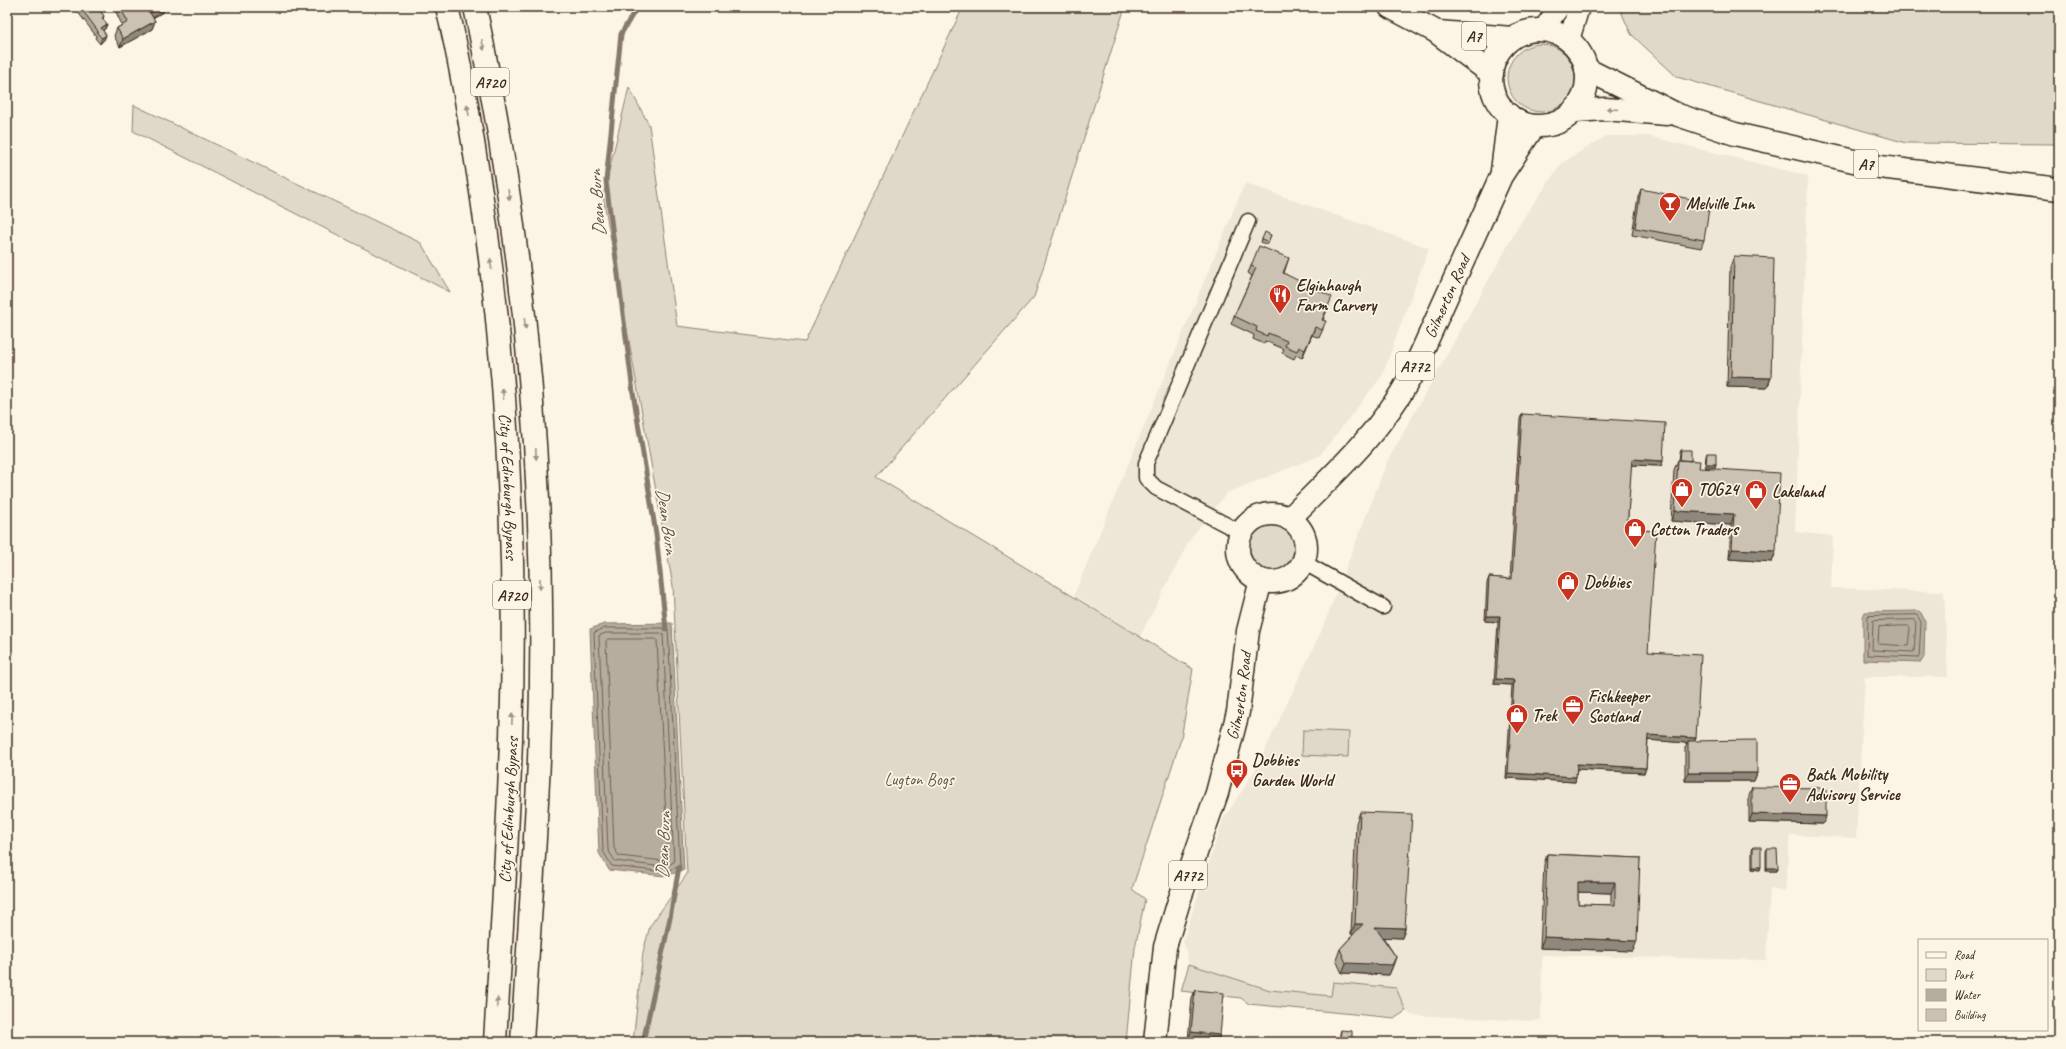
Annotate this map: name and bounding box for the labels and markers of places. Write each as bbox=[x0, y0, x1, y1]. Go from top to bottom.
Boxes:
bar icon: Melville Inn bbox=[1657, 190, 1683, 223]
place label: Melville Inn bbox=[1686, 193, 1756, 214]
place label: Elginhaugh Farm Carvery bbox=[1296, 275, 1378, 316]
restaurant icon: Elginhaugh Farm Carvery bbox=[1267, 282, 1293, 315]
shop icon: TOG24 bbox=[1669, 476, 1695, 509]
shop icon: Lakeland bbox=[1743, 478, 1769, 511]
place label: TOG24 bbox=[1698, 479, 1741, 500]
place label: Lakeland bbox=[1772, 481, 1827, 502]
shop icon: Cotton Traders bbox=[1622, 516, 1648, 549]
place label: Cotton Traders bbox=[1650, 519, 1740, 540]
shop icon: Dobbies bbox=[1555, 569, 1581, 602]
place label: Dobbies bbox=[1584, 572, 1632, 593]
place label: Fishkeeper Scotland bbox=[1588, 686, 1651, 727]
office icon: Fishkeeper Scotland bbox=[1560, 693, 1586, 726]
shop icon: Trek bbox=[1504, 702, 1530, 735]
place label: Trek bbox=[1532, 705, 1558, 726]
place label: Dobbies Garden World bbox=[1252, 750, 1336, 791]
bus stop icon: Dobbies Garden World bbox=[1224, 757, 1250, 790]
place label: Bath Mobility Advisory Service bbox=[1806, 764, 1901, 805]
office icon: Bath Mobility Advisory Service bbox=[1777, 771, 1803, 804]

